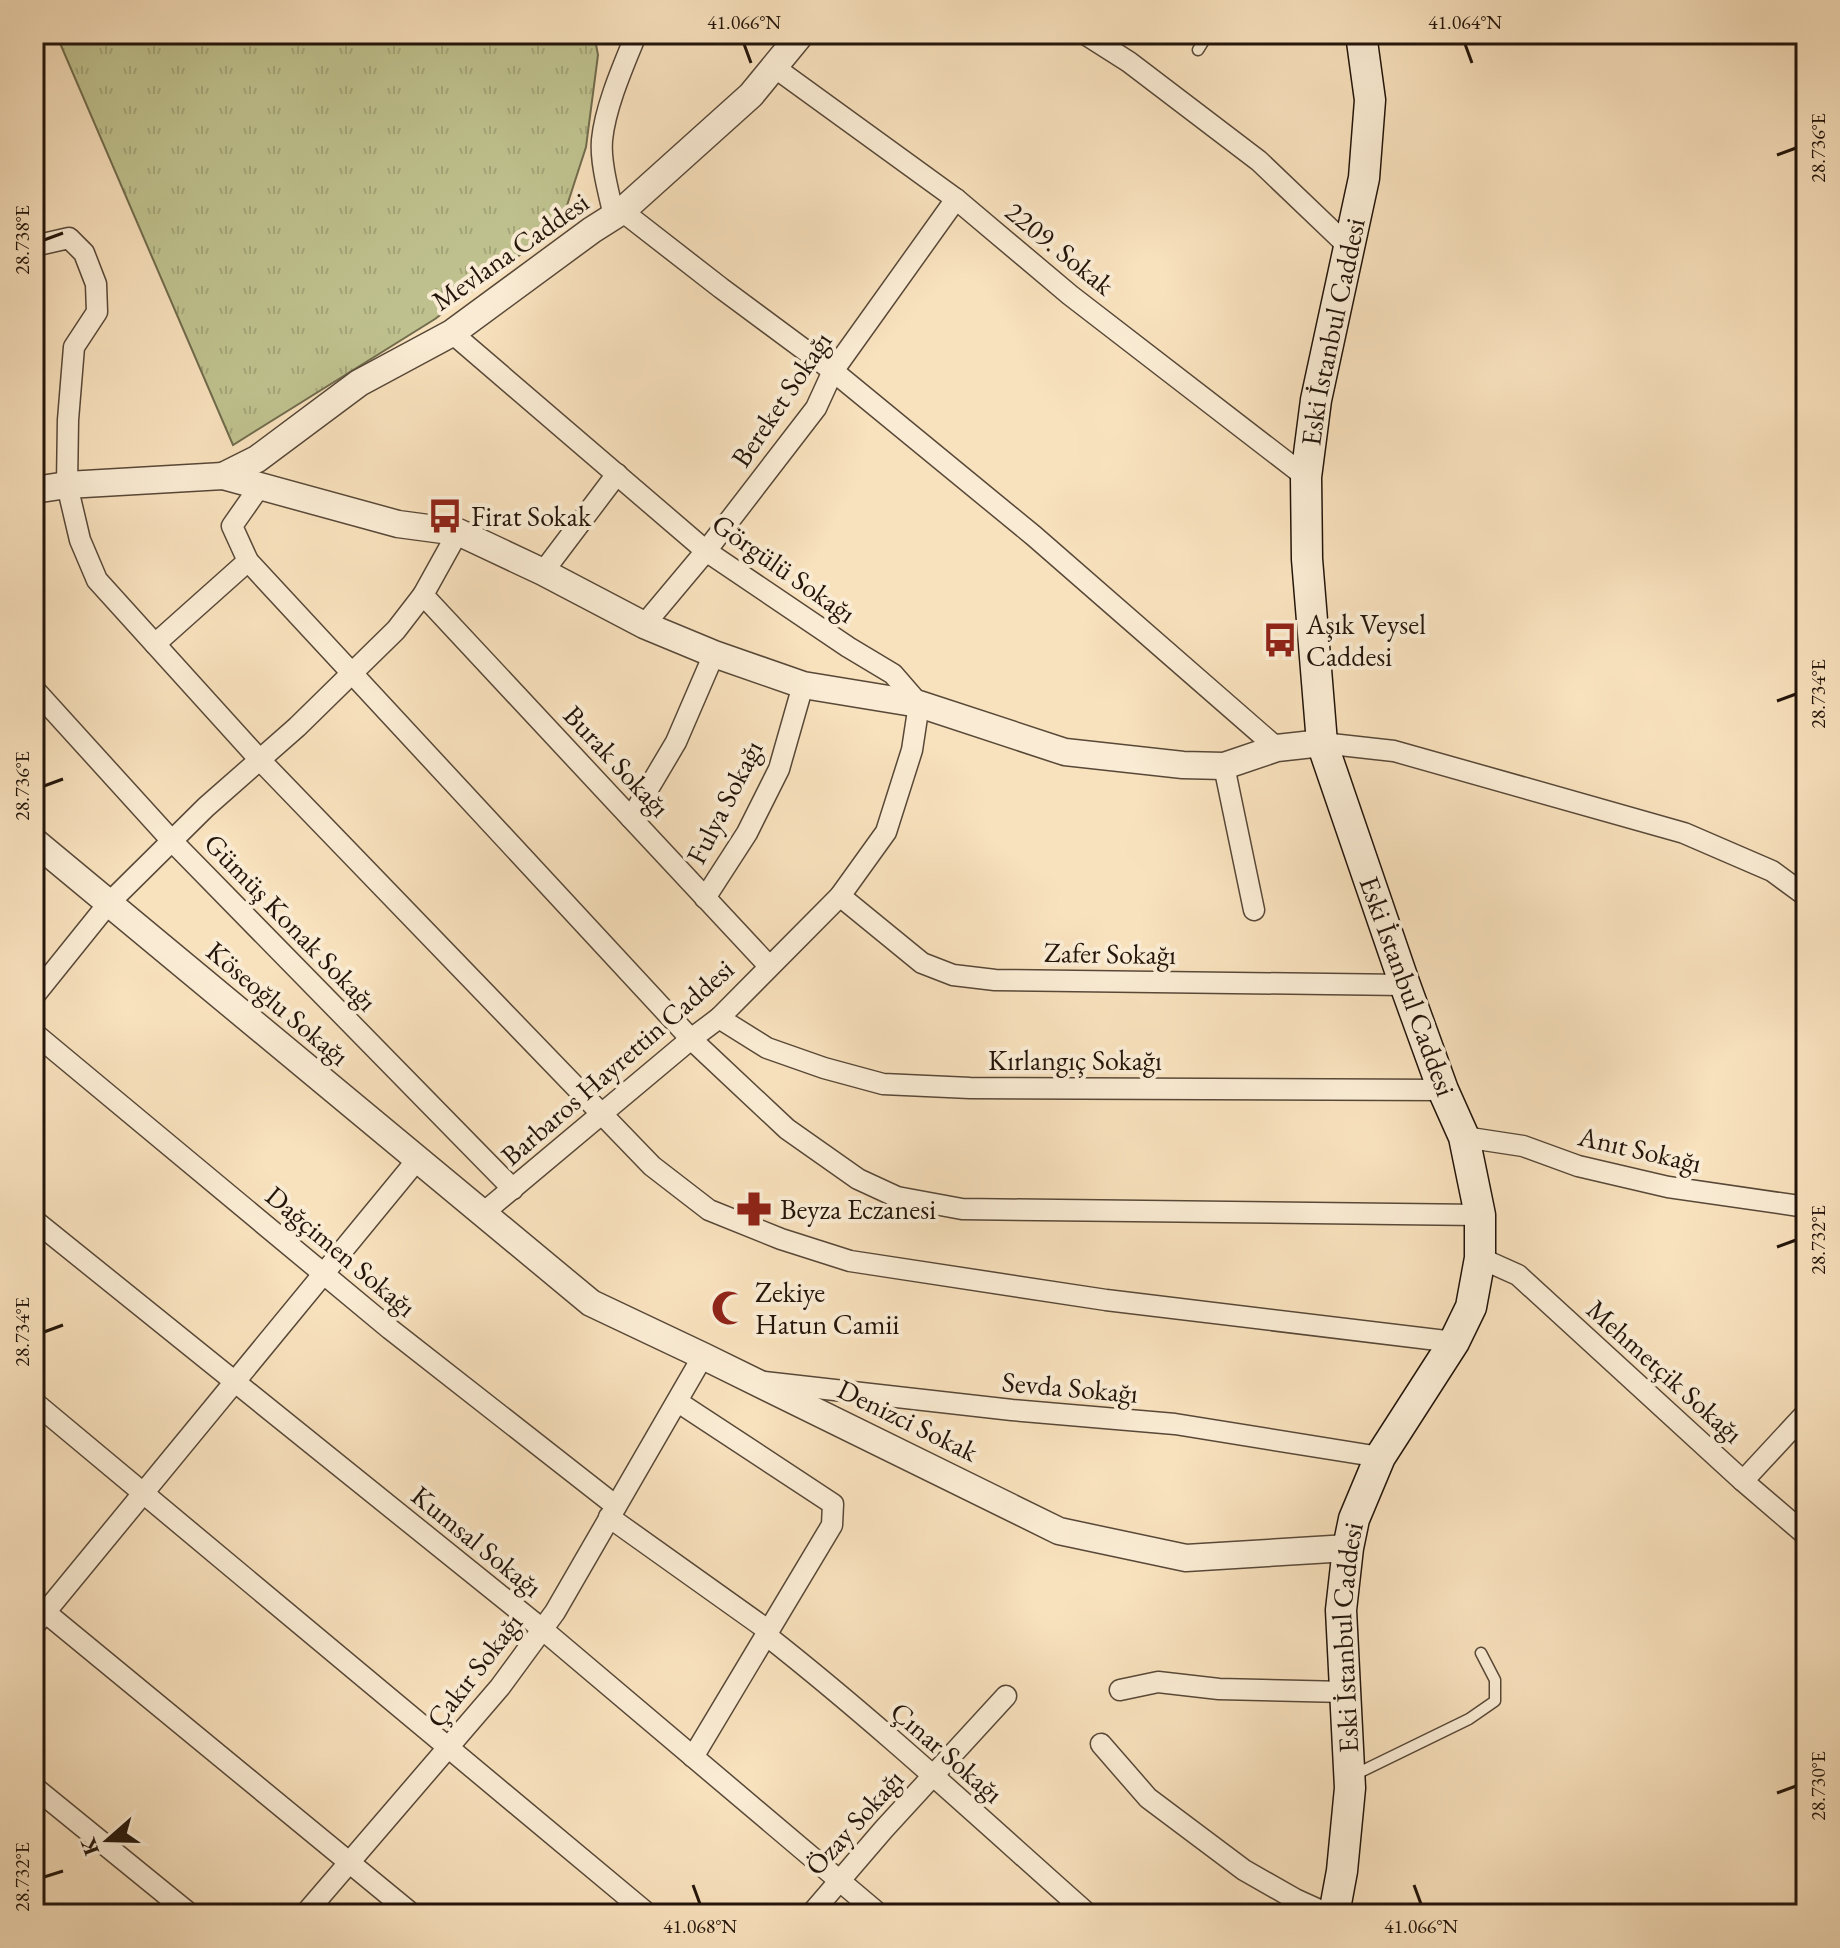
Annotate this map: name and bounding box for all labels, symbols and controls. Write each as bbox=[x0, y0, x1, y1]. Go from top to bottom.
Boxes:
text: 41.066°N bbox=[707, 9, 781, 35]
text: 41.064°N bbox=[1428, 9, 1502, 35]
text: 28.736°E bbox=[1805, 113, 1831, 183]
street label: Mevlana Caddesi bbox=[425, 184, 596, 318]
street label: 2209. Sokak bbox=[998, 193, 1122, 303]
text: 28.738°E bbox=[9, 205, 35, 275]
street label: Eski İstanbul Caddesi bbox=[1292, 214, 1373, 448]
street label: Bereket Sokağı bbox=[722, 324, 840, 474]
bus stop icon: Firat Sokak bbox=[426, 497, 464, 535]
place label: Firat Sokak bbox=[471, 498, 592, 534]
street label: Görgülü Sokağı bbox=[705, 505, 863, 631]
place label: Aşık Veysel Caddesi bbox=[1305, 606, 1426, 674]
bus stop icon: Aşık Veysel Caddesi bbox=[1261, 621, 1299, 659]
text: 28.734°E bbox=[1805, 659, 1831, 729]
street label: Burak Sokağı bbox=[556, 697, 678, 825]
street label: Fulya Sokağı bbox=[677, 734, 771, 870]
text: 28.736°E bbox=[9, 751, 35, 821]
street label: Gümüş Konak Sokağı bbox=[197, 825, 385, 1019]
street label: Eski İstanbul Caddesi bbox=[1352, 871, 1465, 1101]
street label: Köseoğlu Sokağı bbox=[199, 933, 357, 1073]
street label: Zafer Sokağı bbox=[1044, 934, 1176, 972]
street label: Barbaros Hayrettin Caddesi bbox=[493, 951, 741, 1173]
street label: Kırlangıç Sokağı bbox=[988, 1042, 1162, 1078]
street label: Anıt Sokağı bbox=[1574, 1117, 1705, 1181]
street label: Dağçimen Sokağı bbox=[258, 1178, 424, 1325]
pharmacy icon: Beyza Eczanesi bbox=[735, 1190, 773, 1228]
place label: Beyza Eczanesi bbox=[780, 1191, 936, 1227]
text: 28.732°E bbox=[1805, 1205, 1831, 1275]
place label: Zekiye Hatun Camii bbox=[755, 1274, 899, 1342]
mosque icon: Zekiye Hatun Camii bbox=[710, 1289, 748, 1327]
street label: Mehmetçik Sokağı bbox=[1579, 1291, 1751, 1451]
text: 28.734°E bbox=[9, 1297, 35, 1367]
street label: Sevda Sokağı bbox=[1001, 1363, 1140, 1411]
street label: Denizci Sokak bbox=[832, 1371, 985, 1470]
street label: Kumsal Sokağı bbox=[404, 1477, 550, 1605]
street label: Eski İstanbul Caddesi bbox=[1323, 1519, 1371, 1754]
street label: Çakır Sokağı bbox=[418, 1605, 530, 1735]
street label: Çınar Sokağı bbox=[883, 1693, 1011, 1811]
text: 28.730°E bbox=[1805, 1751, 1831, 1821]
street label: Özay Sokağı bbox=[797, 1761, 911, 1883]
north arrow bbox=[68, 1800, 148, 1880]
text: K bbox=[73, 1834, 106, 1860]
text: 28.732°E bbox=[9, 1842, 35, 1912]
text: 41.068°N bbox=[663, 1913, 737, 1939]
text: 41.066°N bbox=[1384, 1913, 1458, 1939]

